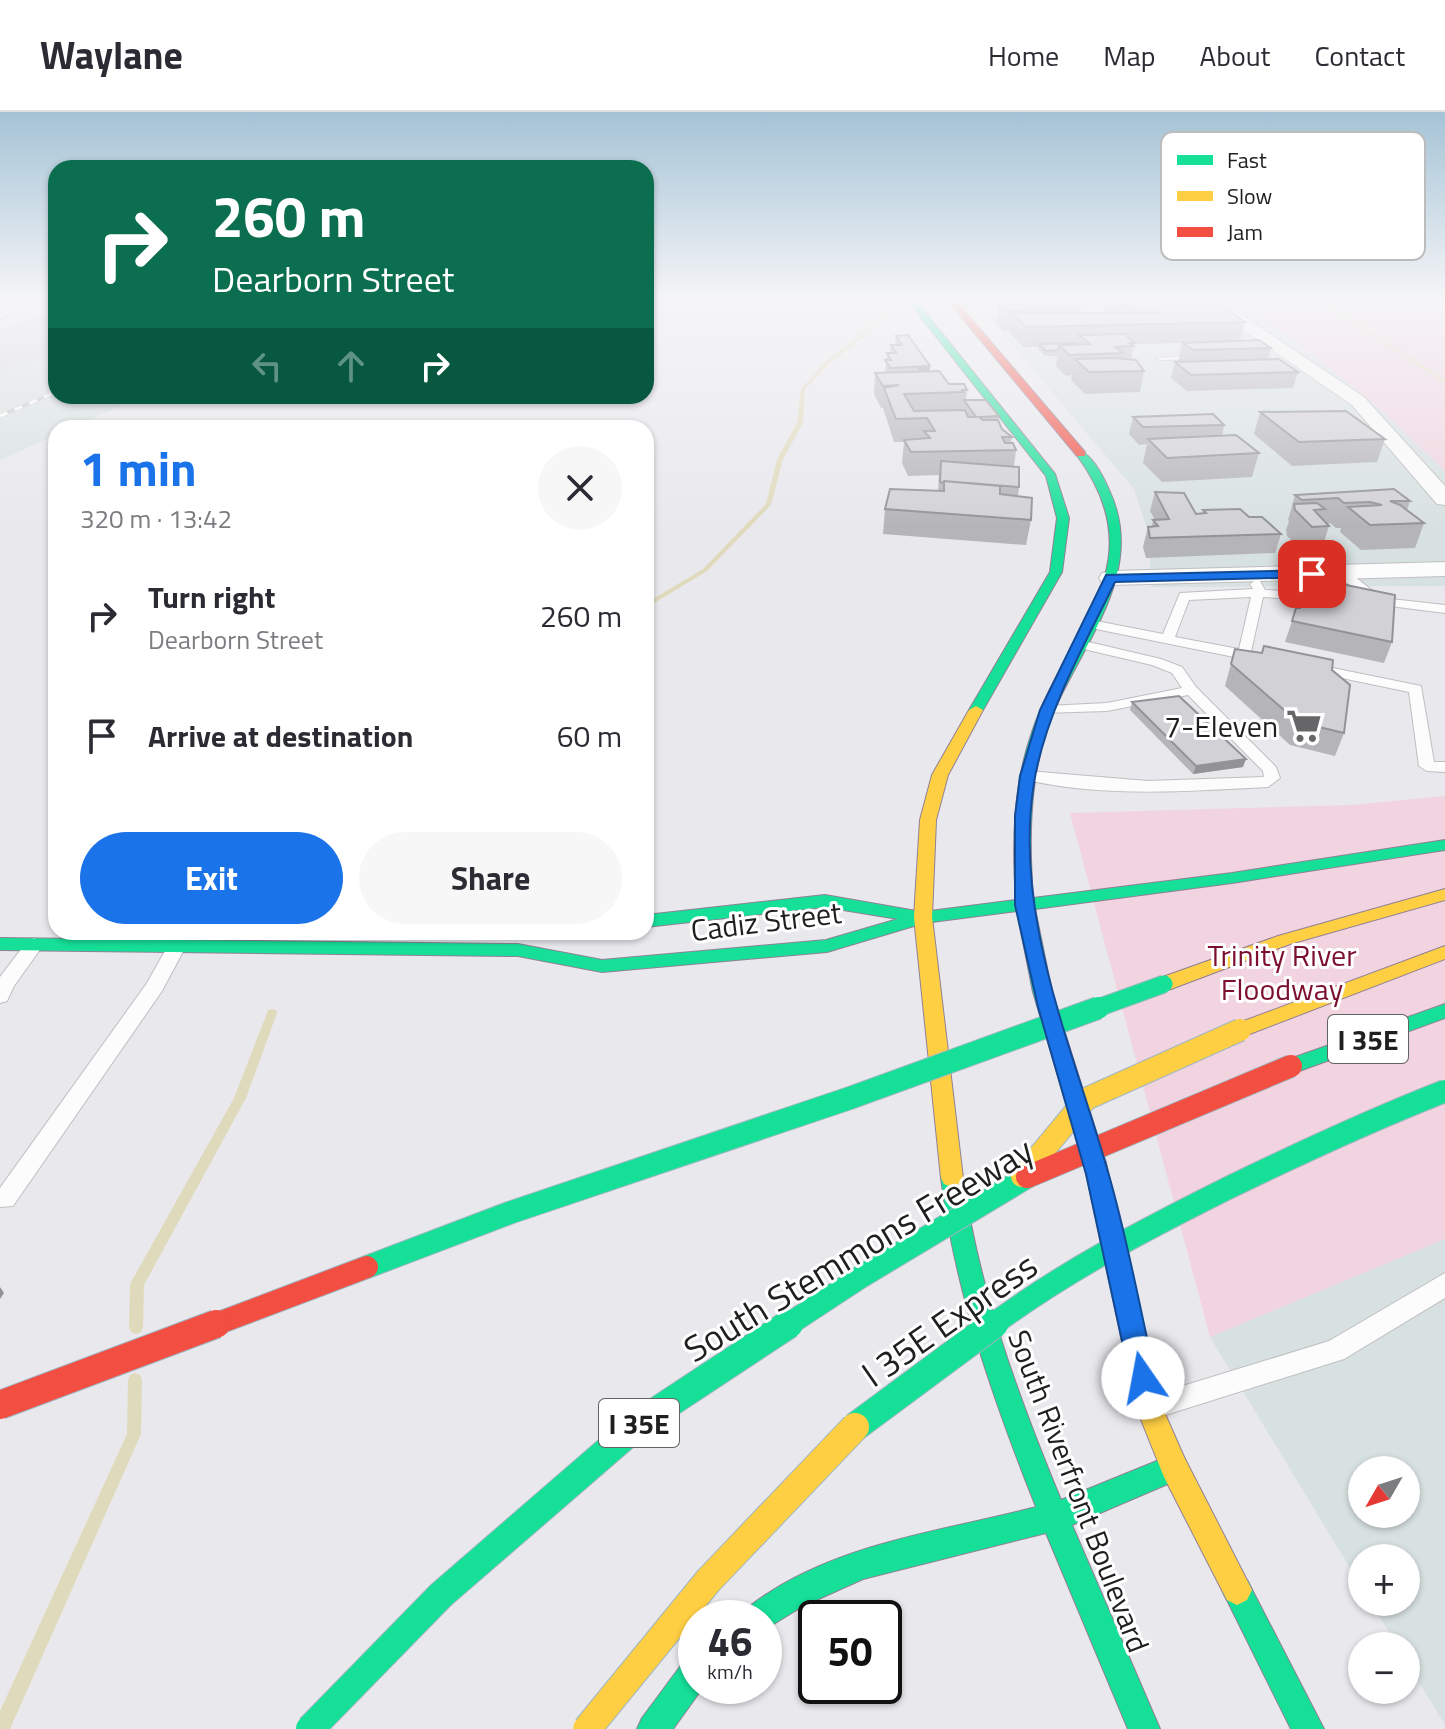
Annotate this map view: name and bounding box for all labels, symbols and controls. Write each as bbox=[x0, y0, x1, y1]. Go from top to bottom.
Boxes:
text: Waylane bbox=[40, 26, 183, 84]
text: Home bbox=[988, 34, 1059, 77]
text: Map bbox=[1103, 34, 1156, 77]
text: About bbox=[1200, 34, 1270, 77]
text: Contact bbox=[1314, 34, 1405, 77]
legend bbox=[1161, 132, 1425, 260]
text: Fast bbox=[1227, 143, 1267, 177]
text: 260 m bbox=[212, 174, 365, 259]
text: Slow bbox=[1227, 179, 1273, 213]
icon: right bbox=[80, 192, 184, 296]
text: Jam bbox=[1227, 215, 1263, 249]
text: Dearborn Street bbox=[212, 251, 454, 306]
icon: left bbox=[245, 344, 289, 388]
icon: ahead bbox=[329, 344, 373, 388]
icon: right bbox=[413, 344, 457, 388]
text: 1 min bbox=[80, 432, 197, 505]
button: close bbox=[538, 446, 622, 530]
text: 320 m · 13:42 bbox=[80, 499, 232, 538]
pin bbox=[1278, 540, 1346, 608]
icon: arrive bbox=[1290, 552, 1334, 596]
text: Turn right bbox=[148, 574, 276, 620]
text: 260 m bbox=[540, 593, 622, 639]
icon: right bbox=[80, 594, 124, 638]
text: Dearborn Street bbox=[148, 620, 323, 659]
place label: 7-Eleven bbox=[1164, 703, 1278, 749]
supermarket icon: 7-Eleven bbox=[1285, 707, 1323, 745]
text: Arrive at destination bbox=[148, 713, 413, 759]
text: 60 m bbox=[557, 713, 622, 759]
icon: arrive bbox=[80, 714, 124, 758]
button: Exit bbox=[80, 832, 343, 924]
button: Share bbox=[359, 832, 622, 924]
street label: Cadiz Street bbox=[688, 889, 844, 953]
park label: Trinity River Floodway bbox=[1207, 932, 1357, 1012]
road number: I 35E bbox=[1328, 1015, 1408, 1063]
street label: South Stemmons Freeway bbox=[673, 1123, 1043, 1375]
street label: I 35E Express bbox=[850, 1238, 1048, 1400]
street label: South Riverfront Boulevard bbox=[996, 1323, 1162, 1659]
position arrow bbox=[1101, 1336, 1185, 1420]
road number: I 35E bbox=[599, 1399, 679, 1447]
north arrow bbox=[1348, 1456, 1420, 1528]
map controls bbox=[1348, 1456, 1420, 1704]
button: + bbox=[1348, 1544, 1420, 1616]
speed limit sign: 50 bbox=[798, 1600, 902, 1704]
text: 46 bbox=[708, 1611, 752, 1672]
button: − bbox=[1348, 1632, 1420, 1704]
text: km/h bbox=[707, 1656, 753, 1687]

